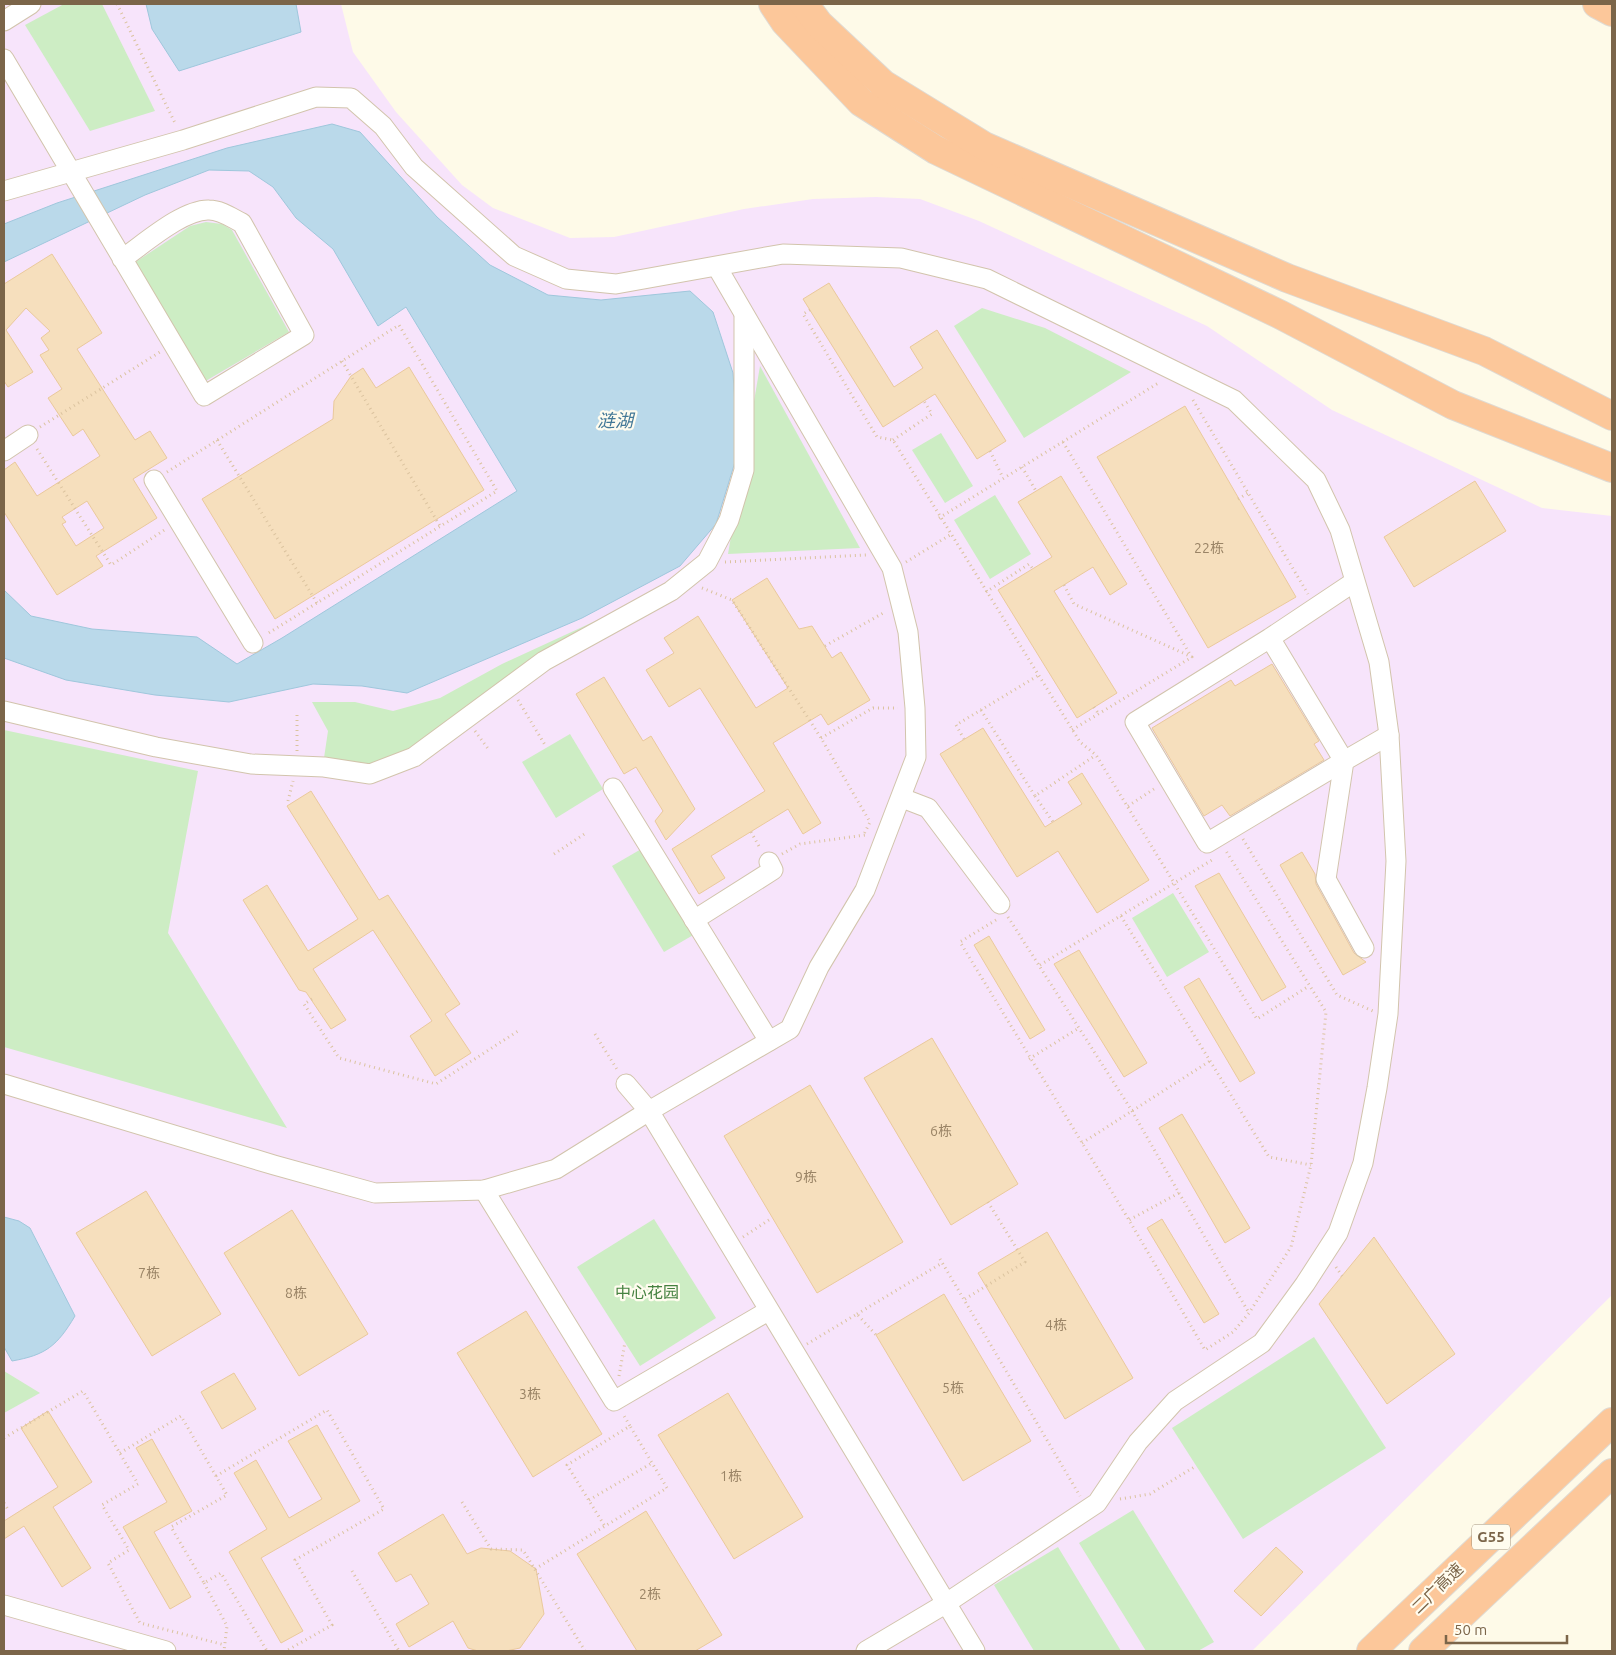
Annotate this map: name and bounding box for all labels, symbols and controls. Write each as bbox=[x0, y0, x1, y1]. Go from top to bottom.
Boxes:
water label: 涟湖 bbox=[597, 410, 636, 430]
house number: 22栋 bbox=[1194, 540, 1224, 556]
house number: 6栋 bbox=[930, 1123, 952, 1139]
house number: 9栋 bbox=[795, 1169, 817, 1185]
house number: 7栋 bbox=[138, 1265, 160, 1281]
park label: 中心花园 bbox=[615, 1283, 679, 1301]
house number: 8栋 bbox=[285, 1285, 307, 1301]
house number: 4栋 bbox=[1045, 1317, 1067, 1333]
house number: 5栋 bbox=[942, 1380, 964, 1396]
house number: 3栋 bbox=[519, 1386, 541, 1402]
house number: 1栋 bbox=[720, 1468, 742, 1484]
road number: G55 bbox=[1472, 1524, 1510, 1550]
street label: 二广高速 bbox=[1408, 1559, 1466, 1617]
house number: 2栋 bbox=[639, 1586, 661, 1602]
scale bar bbox=[1446, 1612, 1567, 1644]
text: 50 m bbox=[1454, 1621, 1487, 1638]

